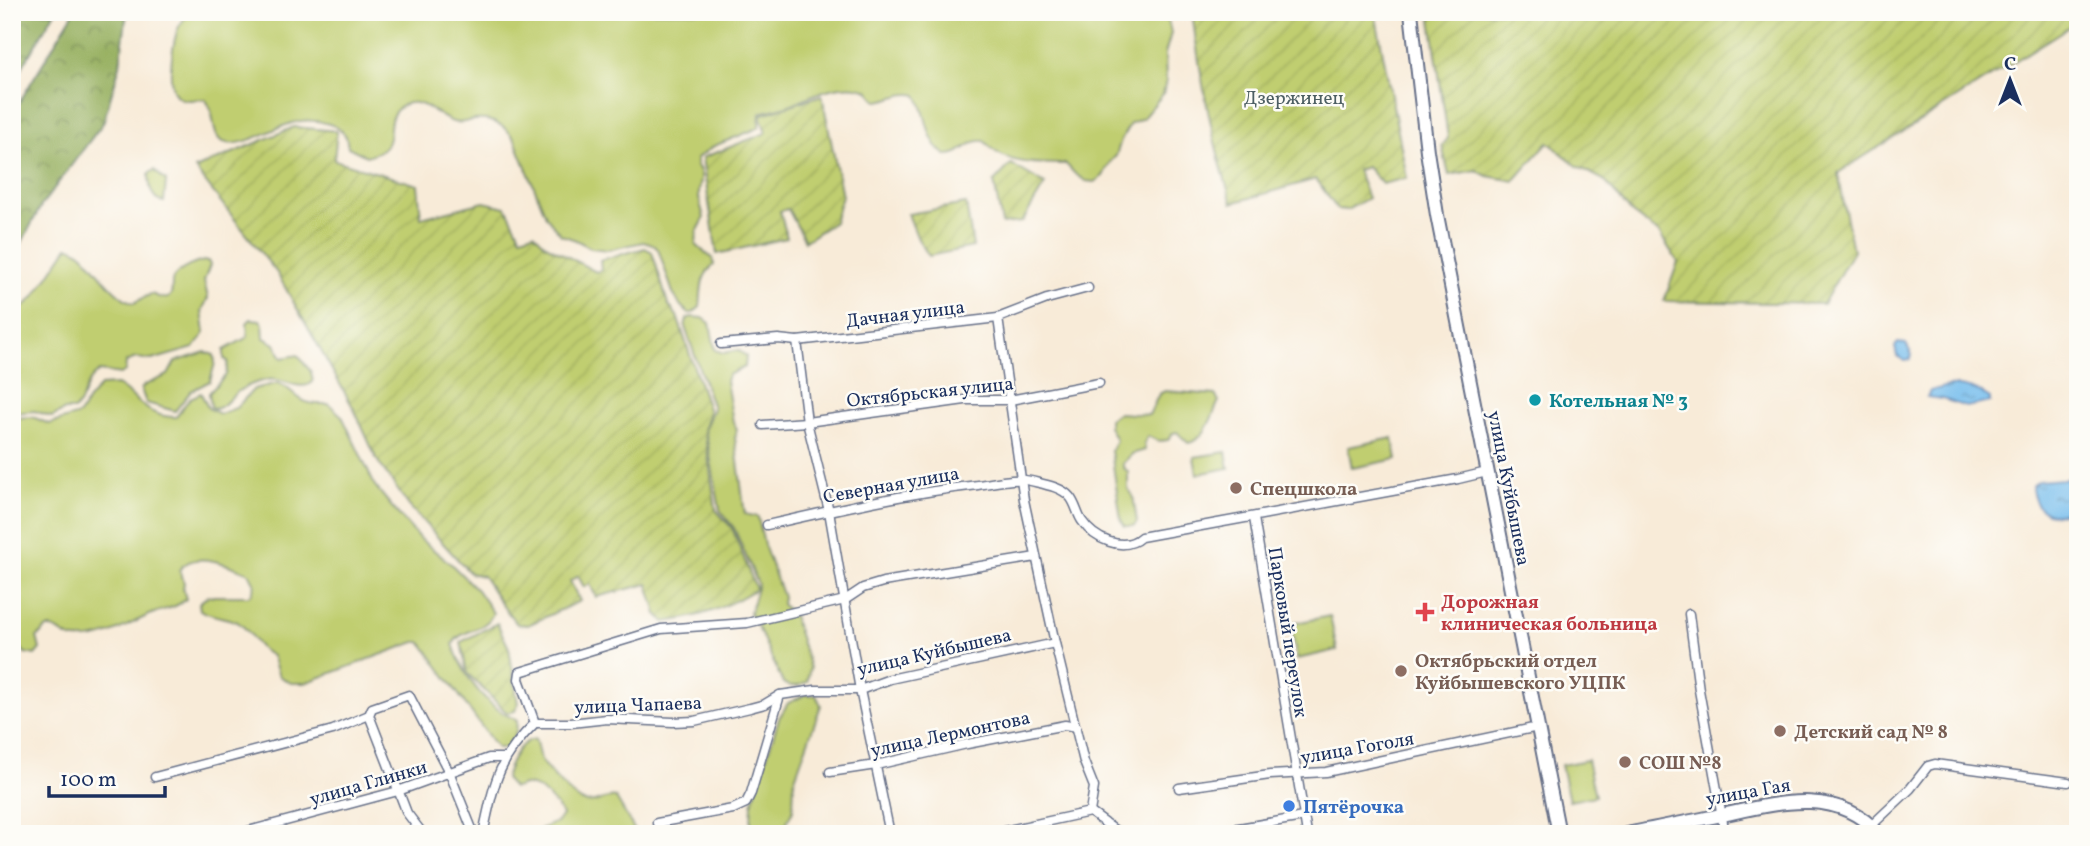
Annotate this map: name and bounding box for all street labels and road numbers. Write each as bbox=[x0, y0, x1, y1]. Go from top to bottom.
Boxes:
street label: Дачная улица bbox=[844, 295, 966, 335]
street label: Октябрьская улица bbox=[845, 371, 1015, 415]
street label: улица Куйбышева bbox=[1480, 409, 1536, 568]
street label: Северная улица bbox=[821, 461, 962, 511]
street label: Парковый переулок bbox=[1261, 545, 1313, 719]
street label: улица Куйбышева bbox=[855, 623, 1014, 683]
street label: улица Чапаева bbox=[574, 691, 703, 721]
street label: улица Лермонтова bbox=[868, 705, 1033, 765]
street label: улица Гоголя bbox=[1299, 726, 1416, 772]
street label: улица Глинки bbox=[307, 755, 430, 813]
street label: улица Гая bbox=[1704, 773, 1793, 813]

